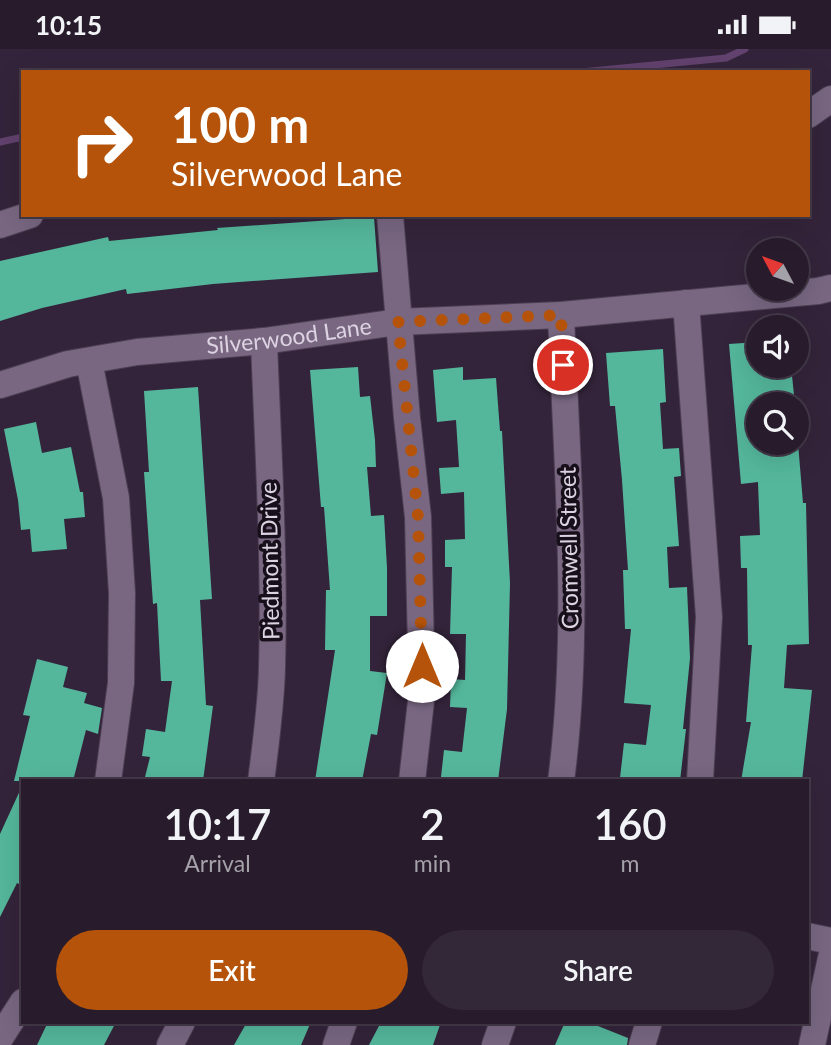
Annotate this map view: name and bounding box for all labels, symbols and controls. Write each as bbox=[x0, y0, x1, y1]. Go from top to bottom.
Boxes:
text: 10:15 bbox=[35, 9, 102, 41]
text: 100 m bbox=[171, 95, 309, 153]
icon: right bbox=[56, 98, 147, 189]
text: Silverwood Lane bbox=[171, 154, 402, 193]
north arrow bbox=[746, 238, 808, 301]
map controls bbox=[746, 238, 809, 455]
street label: Silverwood Lane bbox=[205, 311, 373, 359]
button: sound bbox=[746, 315, 809, 378]
pin bbox=[533, 335, 593, 395]
icon: arrive bbox=[544, 346, 582, 384]
button: search bbox=[746, 392, 809, 455]
street label: Cromwell Street bbox=[553, 466, 583, 629]
street label: Piedmont Drive bbox=[254, 482, 284, 640]
position arrow bbox=[385, 629, 459, 703]
text: 10:17 bbox=[163, 799, 271, 849]
text: 2 bbox=[420, 799, 445, 849]
text: 160 bbox=[594, 799, 667, 849]
text: Arrival bbox=[184, 849, 251, 877]
text: min bbox=[414, 849, 451, 877]
text: m bbox=[621, 849, 640, 877]
button: Exit bbox=[56, 930, 408, 1010]
button: Share bbox=[422, 930, 774, 1010]

